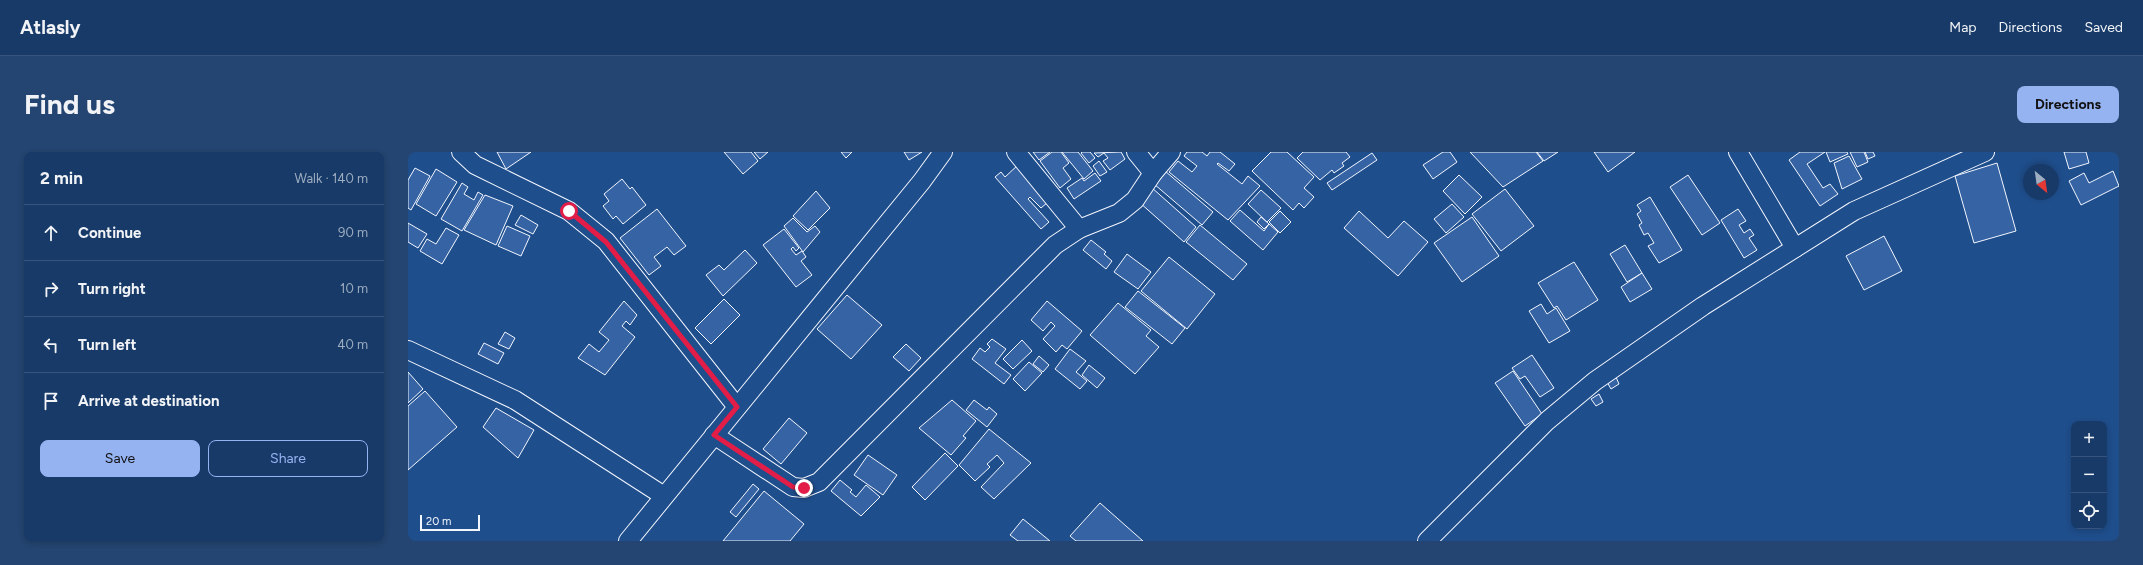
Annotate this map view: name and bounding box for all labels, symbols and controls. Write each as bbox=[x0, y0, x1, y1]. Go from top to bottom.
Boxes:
text: Atlasly bbox=[20, 16, 80, 39]
text: Map bbox=[1949, 19, 1977, 36]
text: Directions bbox=[1999, 19, 2062, 36]
text: Saved bbox=[2084, 19, 2123, 36]
button: Directions bbox=[2017, 86, 2119, 123]
text: Find us bbox=[24, 87, 115, 121]
north arrow bbox=[2023, 164, 2059, 200]
text: 2 min bbox=[40, 168, 83, 188]
text: Walk · 140 m bbox=[294, 171, 368, 186]
route start bbox=[560, 202, 578, 220]
icon: ahead bbox=[40, 222, 62, 244]
text: Continue bbox=[78, 224, 141, 242]
text: 90 m bbox=[338, 225, 368, 240]
icon: right bbox=[40, 278, 62, 300]
text: Turn right bbox=[78, 280, 146, 298]
text: 10 m bbox=[340, 281, 368, 296]
icon: left bbox=[40, 334, 62, 356]
text: Turn left bbox=[78, 336, 136, 354]
text: 40 m bbox=[337, 337, 368, 352]
icon: arrive bbox=[40, 390, 62, 412]
text: Arrive at destination bbox=[78, 392, 219, 410]
map controls bbox=[2071, 421, 2107, 529]
button: + bbox=[2071, 421, 2107, 457]
button: Save bbox=[40, 440, 200, 477]
button: Share bbox=[208, 440, 368, 477]
button: − bbox=[2071, 457, 2107, 493]
route end bbox=[795, 479, 813, 497]
button: locate bbox=[2071, 493, 2107, 529]
scale bar bbox=[420, 513, 480, 532]
text: 20 m bbox=[426, 515, 451, 528]

